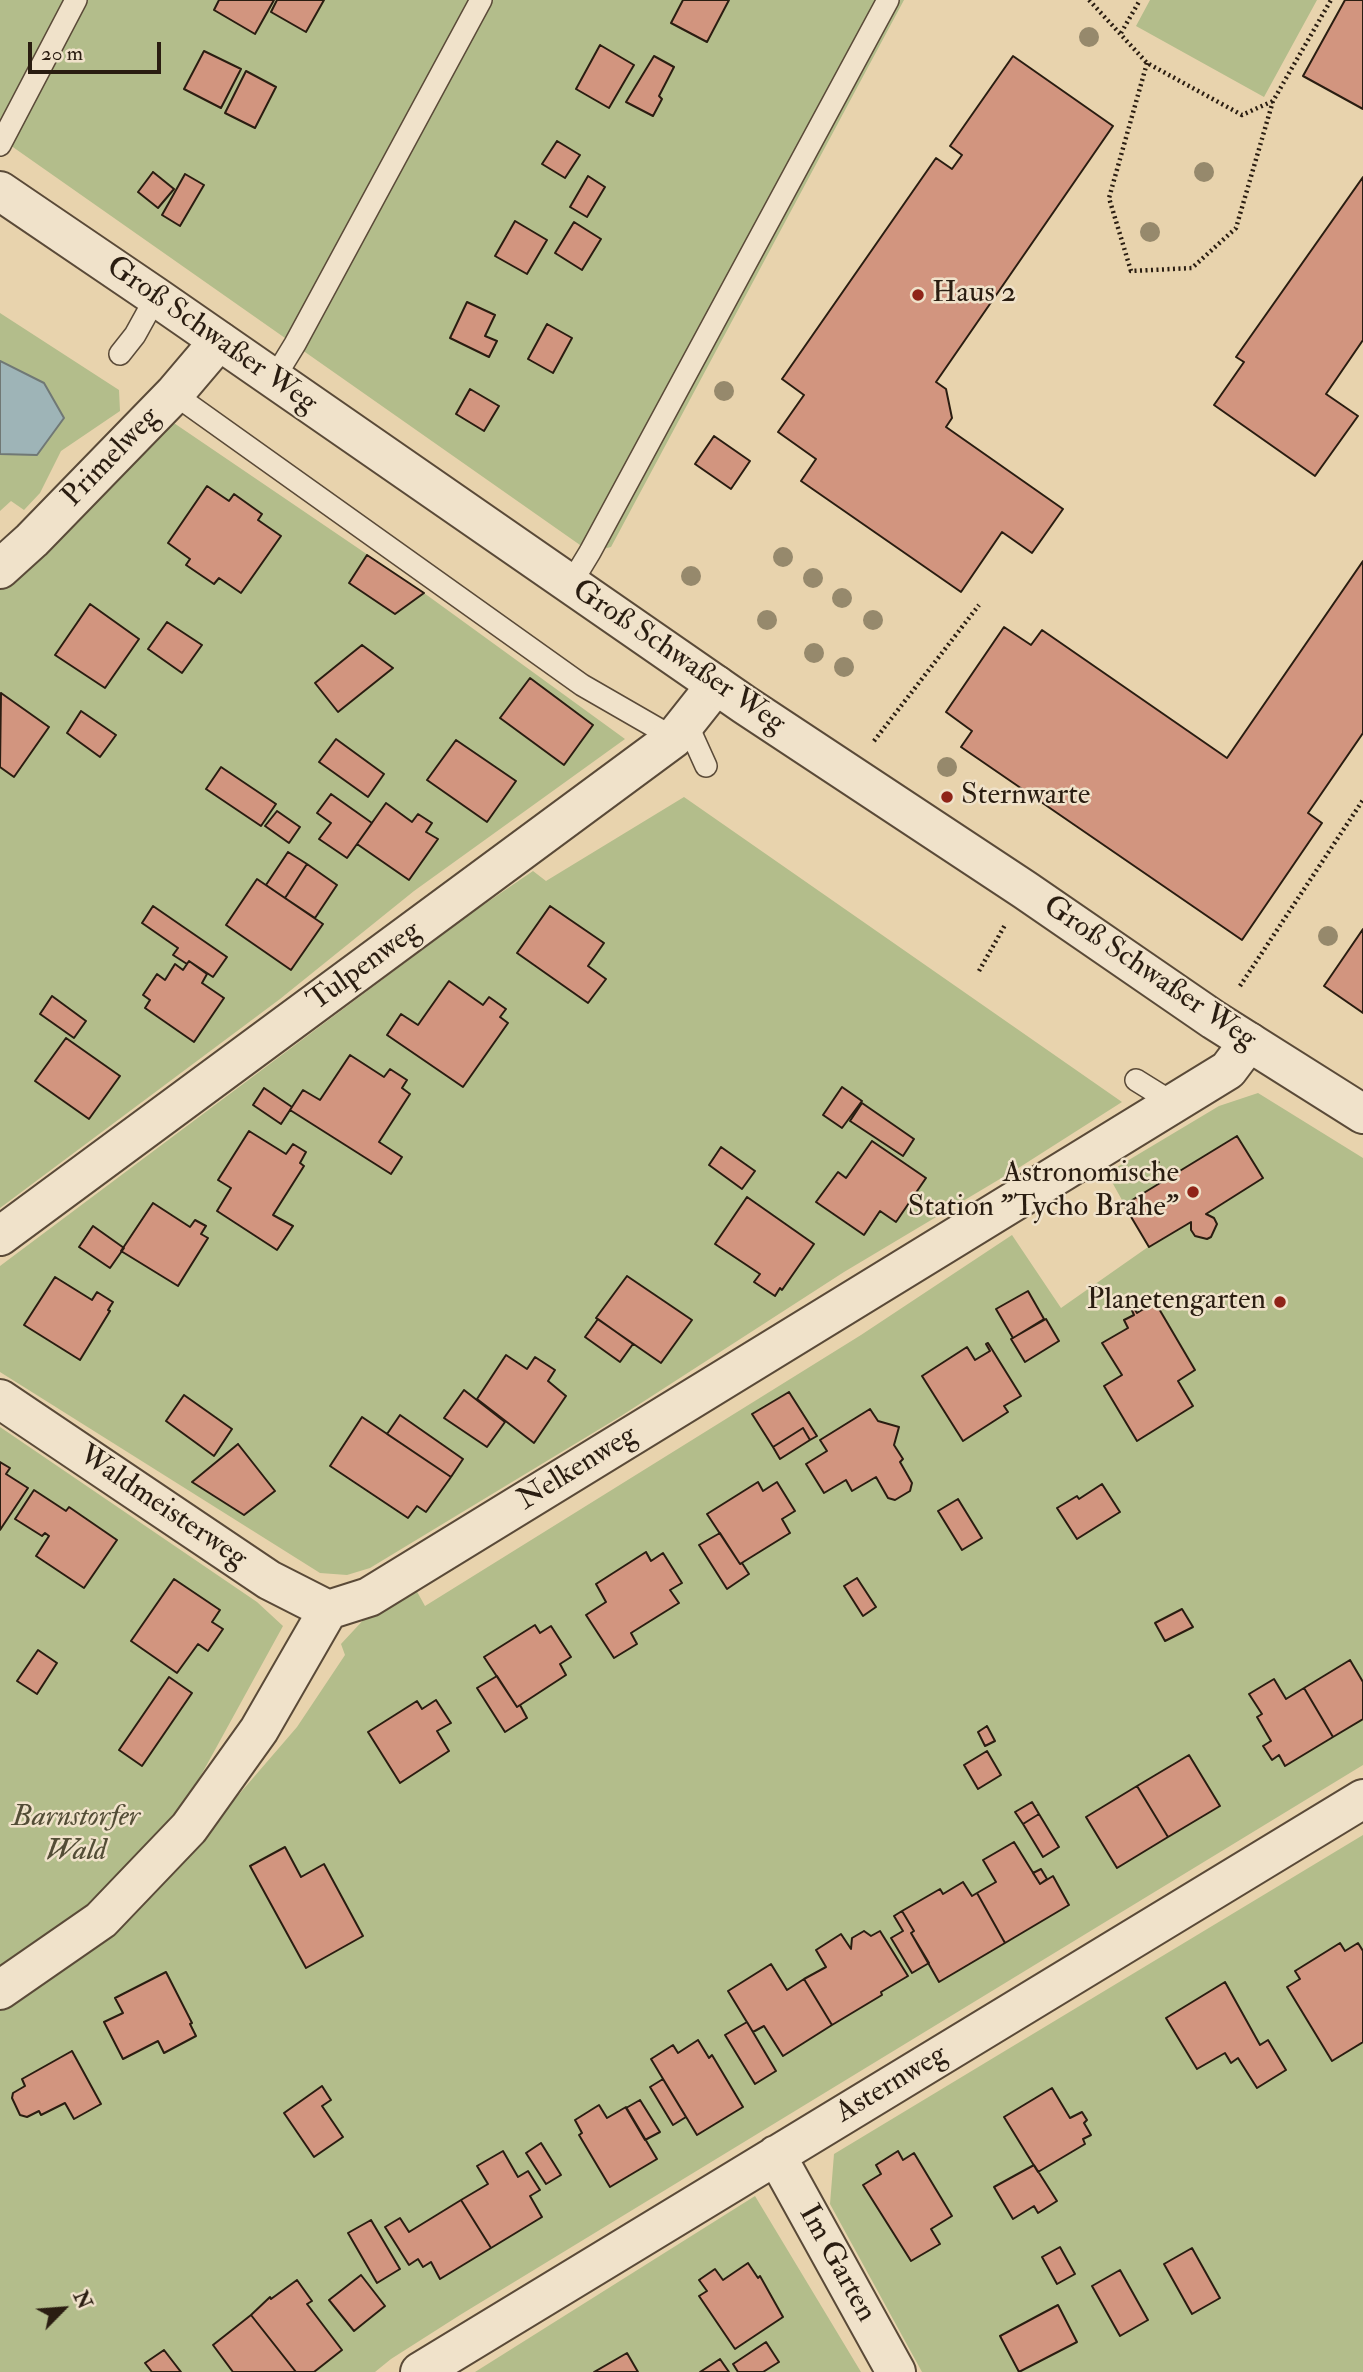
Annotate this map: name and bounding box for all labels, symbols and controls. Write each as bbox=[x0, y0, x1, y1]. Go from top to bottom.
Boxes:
scale bar bbox=[32, 28, 164, 72]
text: 20 m bbox=[41, 40, 83, 67]
street label: Groß Schwaßer Weg bbox=[99, 250, 323, 422]
place label: Haus 2 bbox=[932, 277, 1016, 313]
marker: Haus 2 bbox=[910, 287, 926, 303]
street label: Primelweg bbox=[56, 400, 168, 516]
street label: Groß Schwaßer Weg bbox=[565, 573, 791, 743]
place label: Sternwarte bbox=[961, 779, 1090, 815]
marker: Sternwarte bbox=[939, 789, 955, 805]
street label: Groß Schwaßer Weg bbox=[1036, 889, 1262, 1059]
street label: Tulpenweg bbox=[302, 914, 428, 1020]
place label: Astronomische Station "Tycho Brahe" bbox=[908, 1157, 1179, 1228]
marker: Astronomische Station "Tycho Brahe" bbox=[1185, 1184, 1201, 1200]
place label: Planetengarten bbox=[1087, 1284, 1266, 1320]
marker: Planetengarten bbox=[1272, 1294, 1288, 1310]
street label: Nelkenweg bbox=[512, 1418, 644, 1520]
street label: Waldmeisterweg bbox=[71, 1438, 253, 1578]
park label: Barnstorfer Wald bbox=[12, 1801, 140, 1871]
street label: Asternweg bbox=[830, 2038, 954, 2132]
street label: Im Garten bbox=[789, 2199, 883, 2329]
north arrow bbox=[28, 2274, 98, 2344]
text: N bbox=[68, 2287, 97, 2313]

